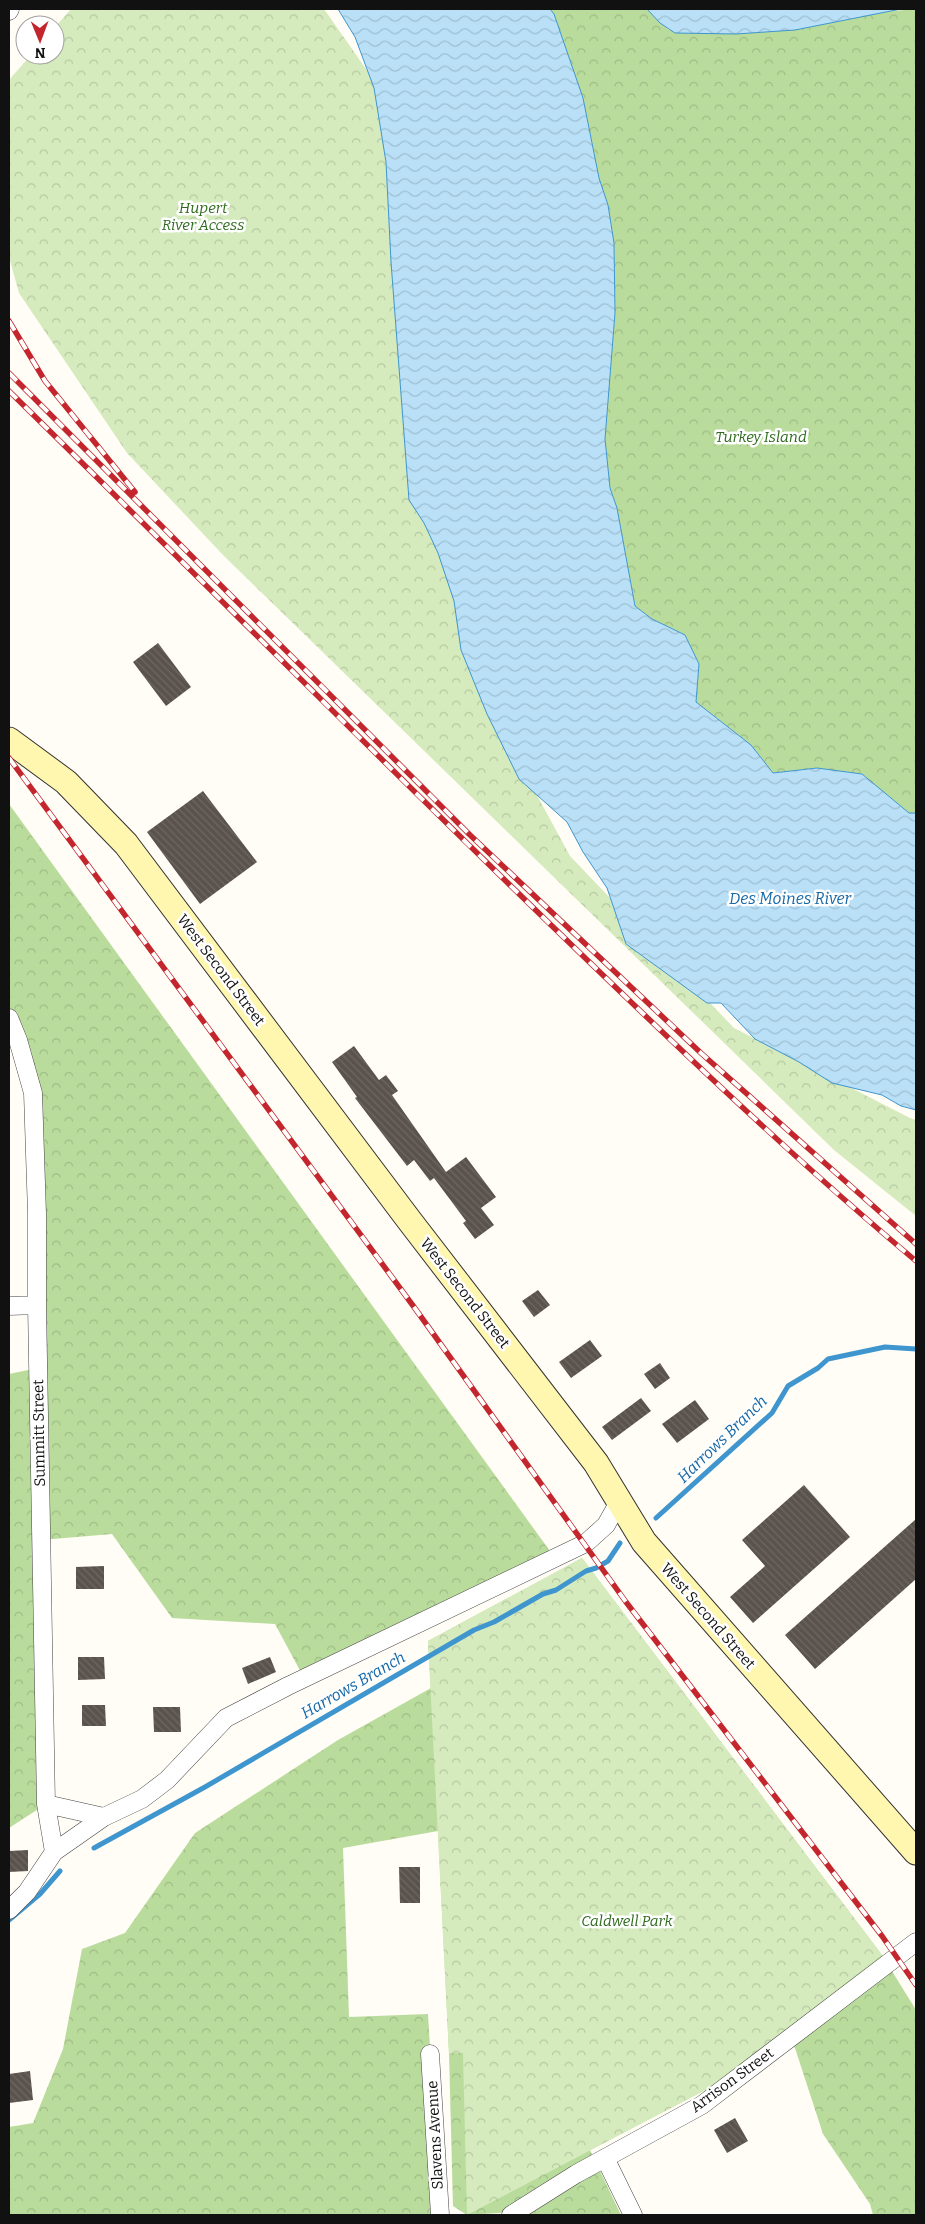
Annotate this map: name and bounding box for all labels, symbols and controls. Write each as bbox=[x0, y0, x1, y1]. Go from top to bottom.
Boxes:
north arrow bbox=[15, 15, 65, 65]
text: N bbox=[34, 44, 46, 61]
park label: Hupert River Access bbox=[162, 199, 244, 234]
park label: Turkey Island bbox=[715, 428, 807, 446]
water label: Des Moines River bbox=[729, 889, 853, 908]
street label: West Second Street bbox=[173, 911, 269, 1030]
street label: West Second Street bbox=[416, 1234, 514, 1352]
street label: Summitt Street bbox=[29, 1379, 49, 1487]
water label: Harrows Branch bbox=[673, 1391, 771, 1487]
street label: West Second Street bbox=[657, 1559, 759, 1673]
water label: Harrows Branch bbox=[297, 1647, 409, 1723]
park label: Caldwell Park bbox=[581, 1912, 674, 1930]
street label: Arrison Street bbox=[687, 2043, 778, 2116]
street label: Slavens Avenue bbox=[423, 2080, 447, 2190]

